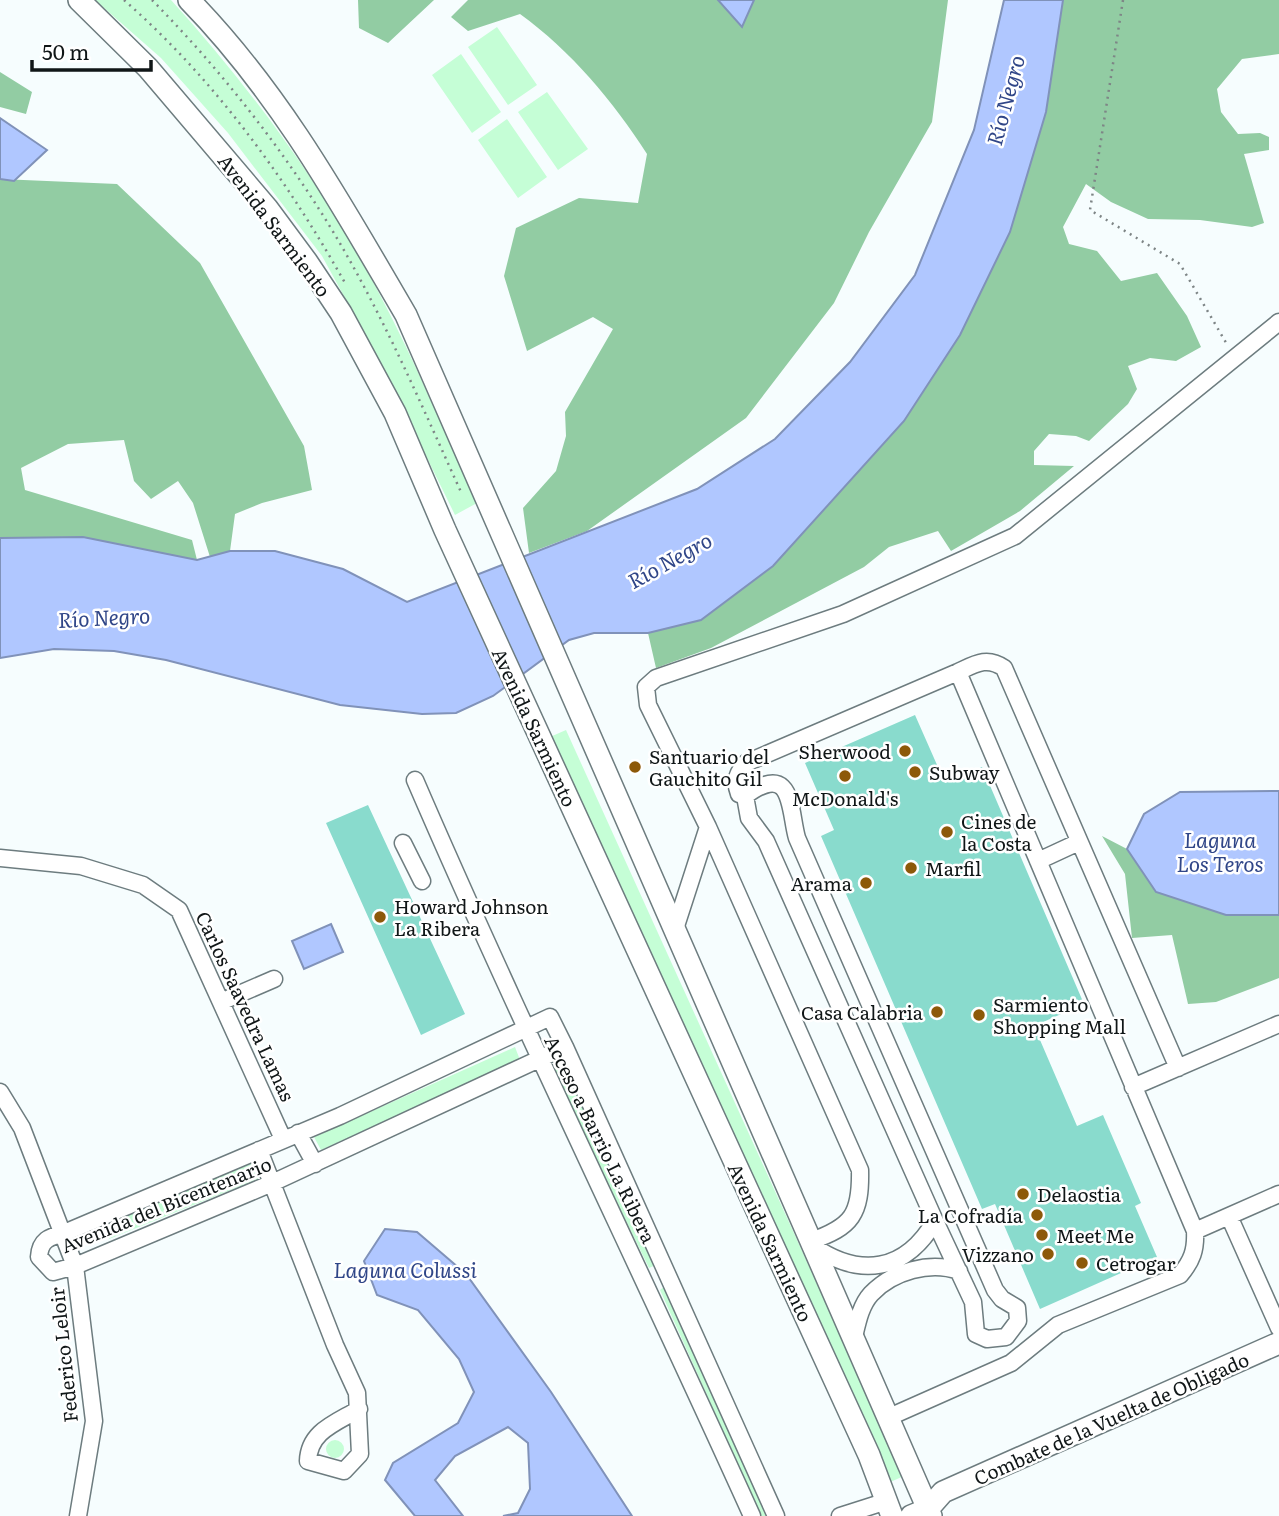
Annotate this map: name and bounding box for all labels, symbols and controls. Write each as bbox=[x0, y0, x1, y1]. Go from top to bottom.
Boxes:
scale bar bbox=[32, 28, 150, 72]
text: 50 m bbox=[42, 35, 89, 66]
water label: Río Negro bbox=[977, 51, 1031, 149]
street label: Avenida Sarmiento bbox=[212, 148, 338, 302]
water label: Río Negro bbox=[621, 523, 717, 595]
water label: Río Negro bbox=[57, 598, 151, 634]
street label: Avenida Sarmiento bbox=[486, 643, 584, 811]
place label: Sherwood bbox=[799, 737, 891, 765]
place label: Santuario del Gauchito Gil bbox=[649, 742, 769, 792]
marker: Sherwood bbox=[897, 743, 913, 759]
place label: Subway bbox=[929, 758, 1000, 786]
marker: Santuario del Gauchito Gil bbox=[627, 759, 643, 775]
marker: Subway bbox=[907, 764, 923, 780]
marker: McDonald's bbox=[837, 768, 853, 784]
place label: McDonald's bbox=[792, 784, 899, 812]
place label: Cines de la Costa bbox=[961, 807, 1036, 857]
water label: Laguna Los Teros bbox=[1176, 823, 1264, 878]
marker: Cines de la Costa bbox=[939, 824, 955, 840]
place label: Marfil bbox=[925, 854, 981, 882]
marker: Marfil bbox=[903, 860, 919, 876]
place label: Arama bbox=[791, 869, 853, 897]
marker: Arama bbox=[858, 875, 874, 891]
place label: Howard Johnson La Ribera bbox=[394, 892, 549, 942]
street label: Carlos Saavedra Lamas bbox=[190, 907, 302, 1106]
marker: Howard Johnson La Ribera bbox=[372, 909, 388, 925]
place label: Sarmiento Shopping Mall bbox=[993, 990, 1126, 1040]
place label: Casa Calabria bbox=[801, 998, 924, 1026]
marker: Casa Calabria bbox=[929, 1004, 945, 1020]
marker: Sarmiento Shopping Mall bbox=[971, 1007, 987, 1023]
street label: Acceso a Barrio La Ribera bbox=[538, 1030, 664, 1248]
street label: Avenida del Bicentenario bbox=[57, 1149, 275, 1259]
street label: Avenida Sarmiento bbox=[722, 1158, 820, 1326]
place label: Delaostia bbox=[1037, 1180, 1122, 1208]
marker: Delaostia bbox=[1015, 1186, 1031, 1202]
place label: La Cofradía bbox=[918, 1201, 1024, 1229]
marker: La Cofradía bbox=[1029, 1207, 1045, 1223]
place label: Meet Me bbox=[1056, 1221, 1134, 1249]
marker: Meet Me bbox=[1034, 1227, 1050, 1243]
place label: Vizzano bbox=[962, 1240, 1034, 1268]
marker: Vizzano bbox=[1040, 1246, 1056, 1262]
place label: Cetrogar bbox=[1096, 1249, 1176, 1277]
water label: Laguna Colussi bbox=[333, 1253, 477, 1284]
marker: Cetrogar bbox=[1074, 1255, 1090, 1271]
street label: Federico Leloir bbox=[42, 1286, 84, 1424]
street label: Combate de la Vuelta de Obligado bbox=[969, 1345, 1253, 1491]

